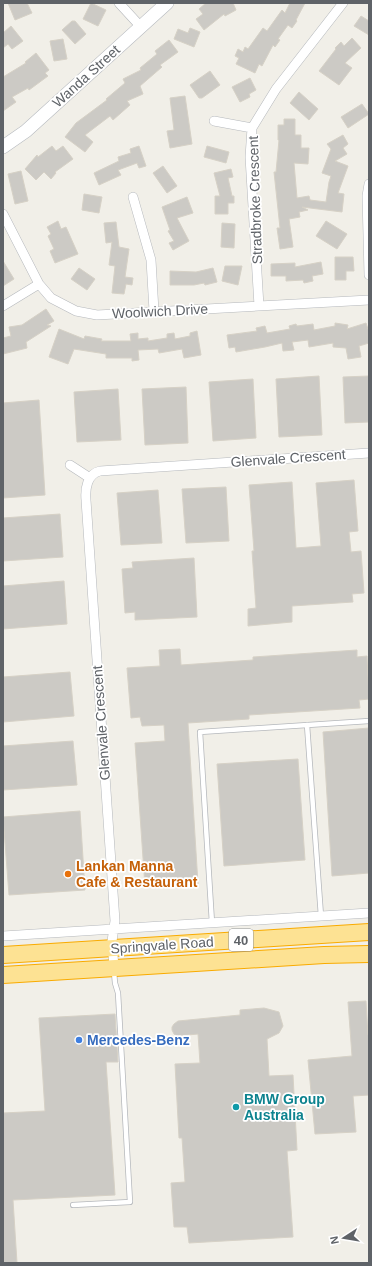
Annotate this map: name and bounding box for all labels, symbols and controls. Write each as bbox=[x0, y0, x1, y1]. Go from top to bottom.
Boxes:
street label: Wanda Street bbox=[49, 42, 123, 110]
street label: Stradbroke Crescent bbox=[245, 135, 265, 264]
street label: Woolwich Drive bbox=[112, 300, 209, 322]
street label: Glenvale Crescent bbox=[230, 446, 346, 470]
street label: Glenvale Crescent bbox=[89, 665, 113, 781]
place label: Lankan Manna Cafe & Restaurant bbox=[76, 858, 198, 890]
marker: Lankan Manna Cafe & Restaurant bbox=[63, 869, 73, 879]
road number: 40 bbox=[229, 929, 253, 951]
street label: Springvale Road bbox=[110, 933, 214, 957]
place label: Mercedes-Benz bbox=[87, 1032, 190, 1048]
marker: Mercedes-Benz bbox=[74, 1035, 84, 1045]
place label: BMW Group Australia bbox=[244, 1091, 325, 1123]
marker: BMW Group Australia bbox=[231, 1102, 241, 1112]
north arrow bbox=[324, 1218, 364, 1258]
text: N bbox=[328, 1235, 341, 1245]

